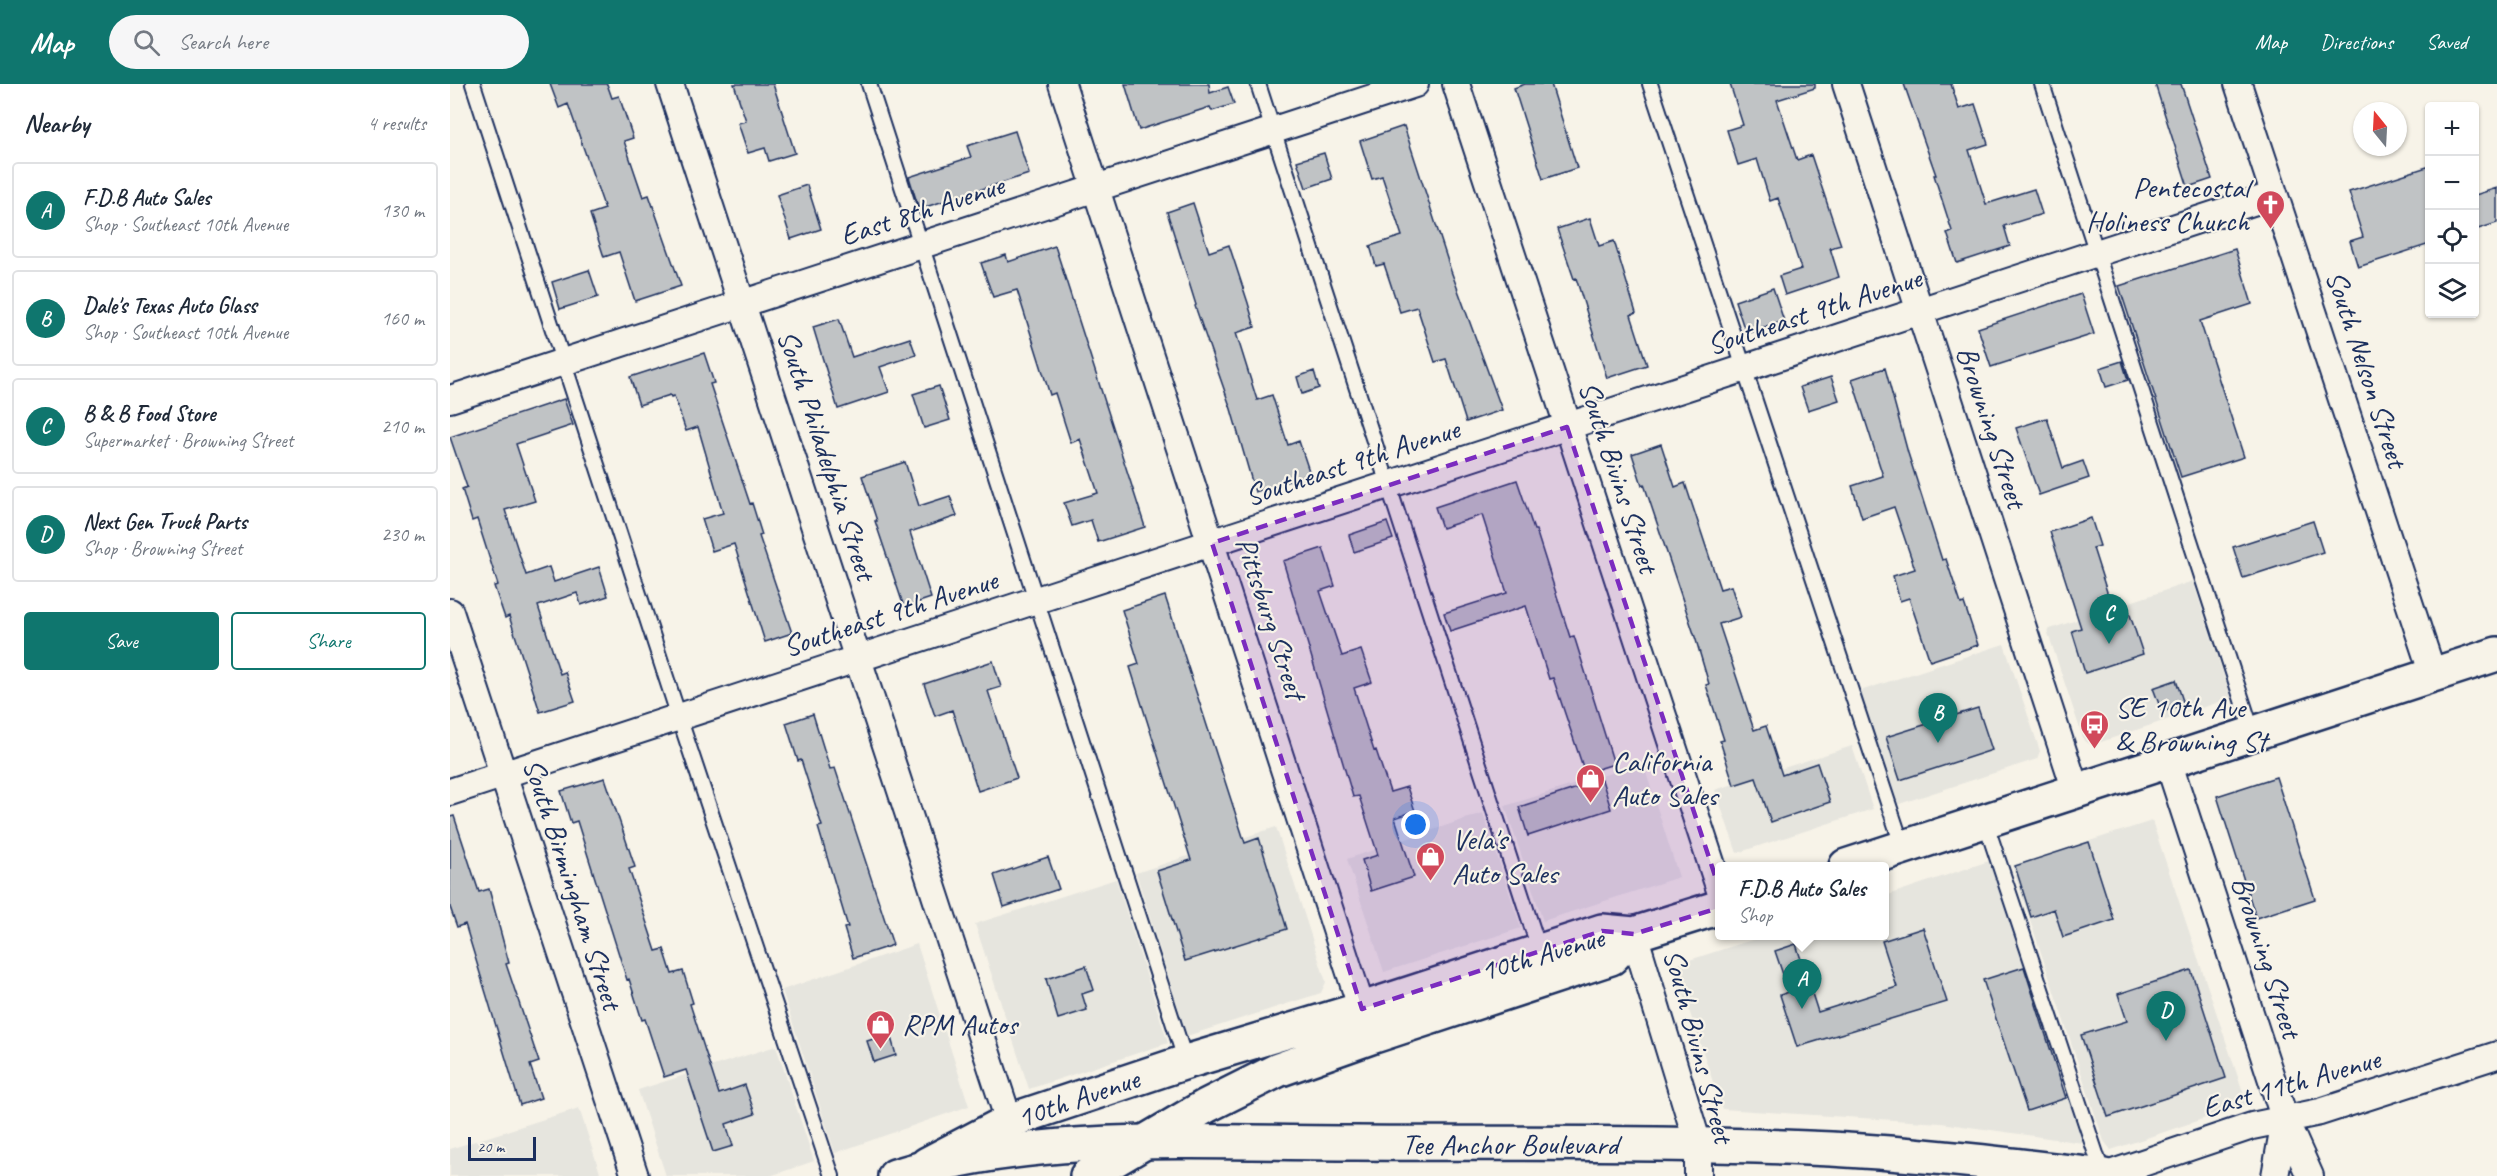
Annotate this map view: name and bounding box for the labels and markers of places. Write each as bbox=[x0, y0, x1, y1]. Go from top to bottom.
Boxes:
place label: Pentecostal Holiness Church bbox=[2086, 168, 2254, 240]
church icon: Pentecostal Holiness Church bbox=[2254, 188, 2286, 230]
pin: C bbox=[2090, 594, 2128, 644]
place label: SE 10th Ave & Browning St bbox=[2115, 688, 2271, 760]
pin: B bbox=[1918, 694, 1958, 743]
bus stop icon: SE 10th Ave & Browning St bbox=[2078, 708, 2110, 750]
place label: California Auto Sales bbox=[1612, 742, 1720, 814]
shop icon: California Auto Sales bbox=[1575, 762, 1607, 804]
place label: Vela's Auto Sales bbox=[1452, 820, 1560, 892]
shop icon: Vela's Auto Sales bbox=[1415, 840, 1447, 882]
pin: A bbox=[1782, 960, 1822, 1009]
pin: D bbox=[2146, 992, 2186, 1041]
place label: RPM Autos bbox=[902, 1005, 1020, 1043]
shop icon: RPM Autos bbox=[865, 1008, 897, 1050]

